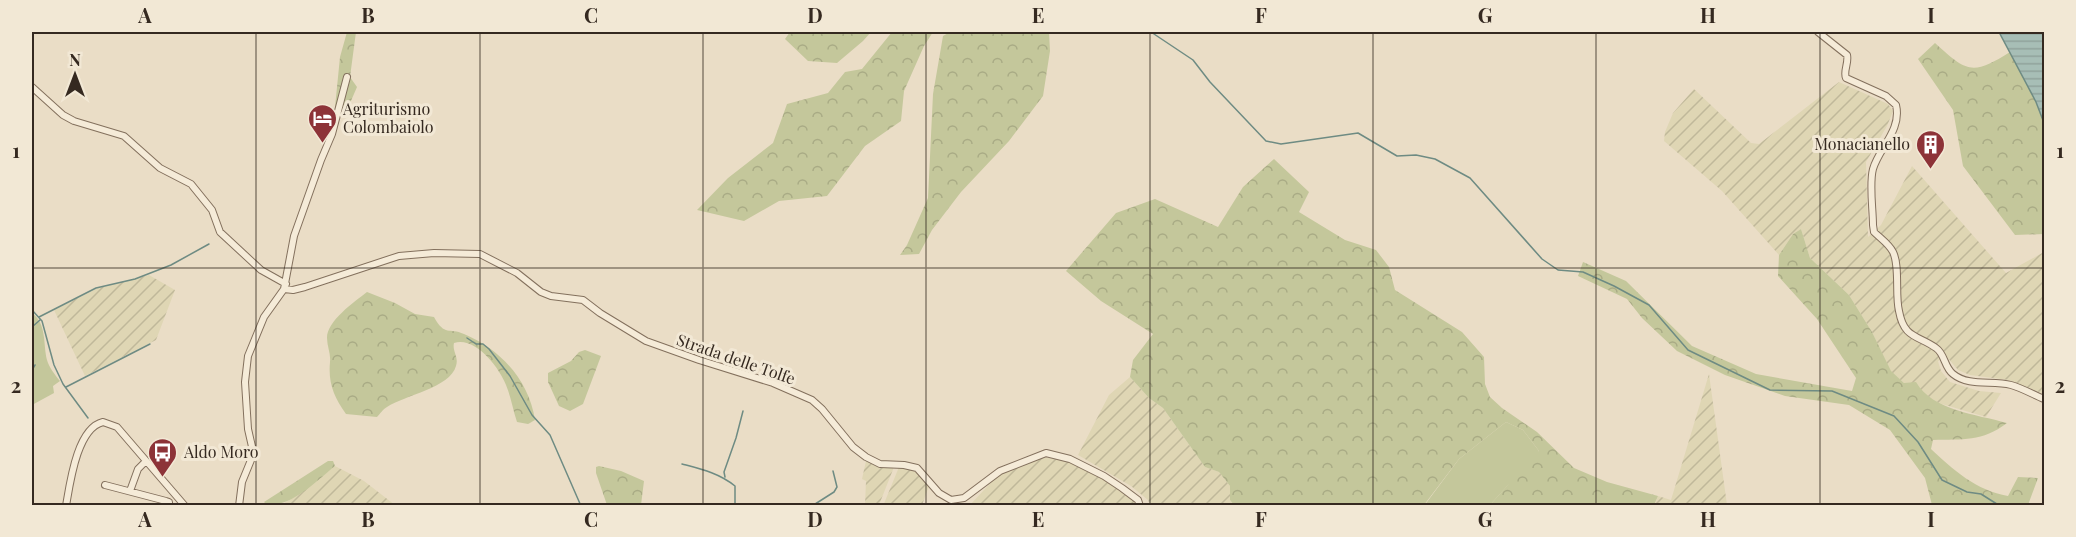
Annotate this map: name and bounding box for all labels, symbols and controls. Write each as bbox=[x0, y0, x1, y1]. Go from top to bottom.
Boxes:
text: A bbox=[137, 1, 152, 28]
text: B bbox=[361, 1, 375, 28]
text: C bbox=[584, 1, 598, 28]
text: D bbox=[807, 1, 823, 28]
text: E bbox=[1032, 1, 1044, 28]
text: F bbox=[1255, 1, 1267, 28]
text: G bbox=[1478, 1, 1493, 28]
text: H bbox=[1700, 1, 1716, 28]
text: I bbox=[1927, 1, 1935, 28]
north arrow bbox=[45, 45, 105, 105]
text: N bbox=[69, 49, 81, 70]
place label: Agriturismo Colombaiolo bbox=[342, 98, 434, 137]
hotel icon: Agriturismo Colombaiolo bbox=[306, 102, 338, 144]
building icon: Monacianello bbox=[1915, 128, 1947, 170]
place label: Monacianello bbox=[1814, 133, 1910, 154]
text: 1 bbox=[12, 136, 20, 163]
text: 1 bbox=[2056, 136, 2064, 163]
street label: Strada delle Tolfe bbox=[674, 328, 798, 389]
text: 2 bbox=[11, 371, 21, 398]
text: 2 bbox=[2055, 371, 2065, 398]
bus stop icon: Aldo Moro bbox=[147, 436, 179, 478]
place label: Aldo Moro bbox=[183, 441, 259, 462]
text: A bbox=[137, 505, 152, 532]
text: B bbox=[361, 505, 375, 532]
text: C bbox=[584, 505, 598, 532]
text: D bbox=[807, 505, 823, 532]
text: E bbox=[1032, 505, 1044, 532]
text: F bbox=[1255, 505, 1267, 532]
text: G bbox=[1478, 505, 1493, 532]
text: H bbox=[1700, 505, 1716, 532]
text: I bbox=[1927, 505, 1935, 532]

